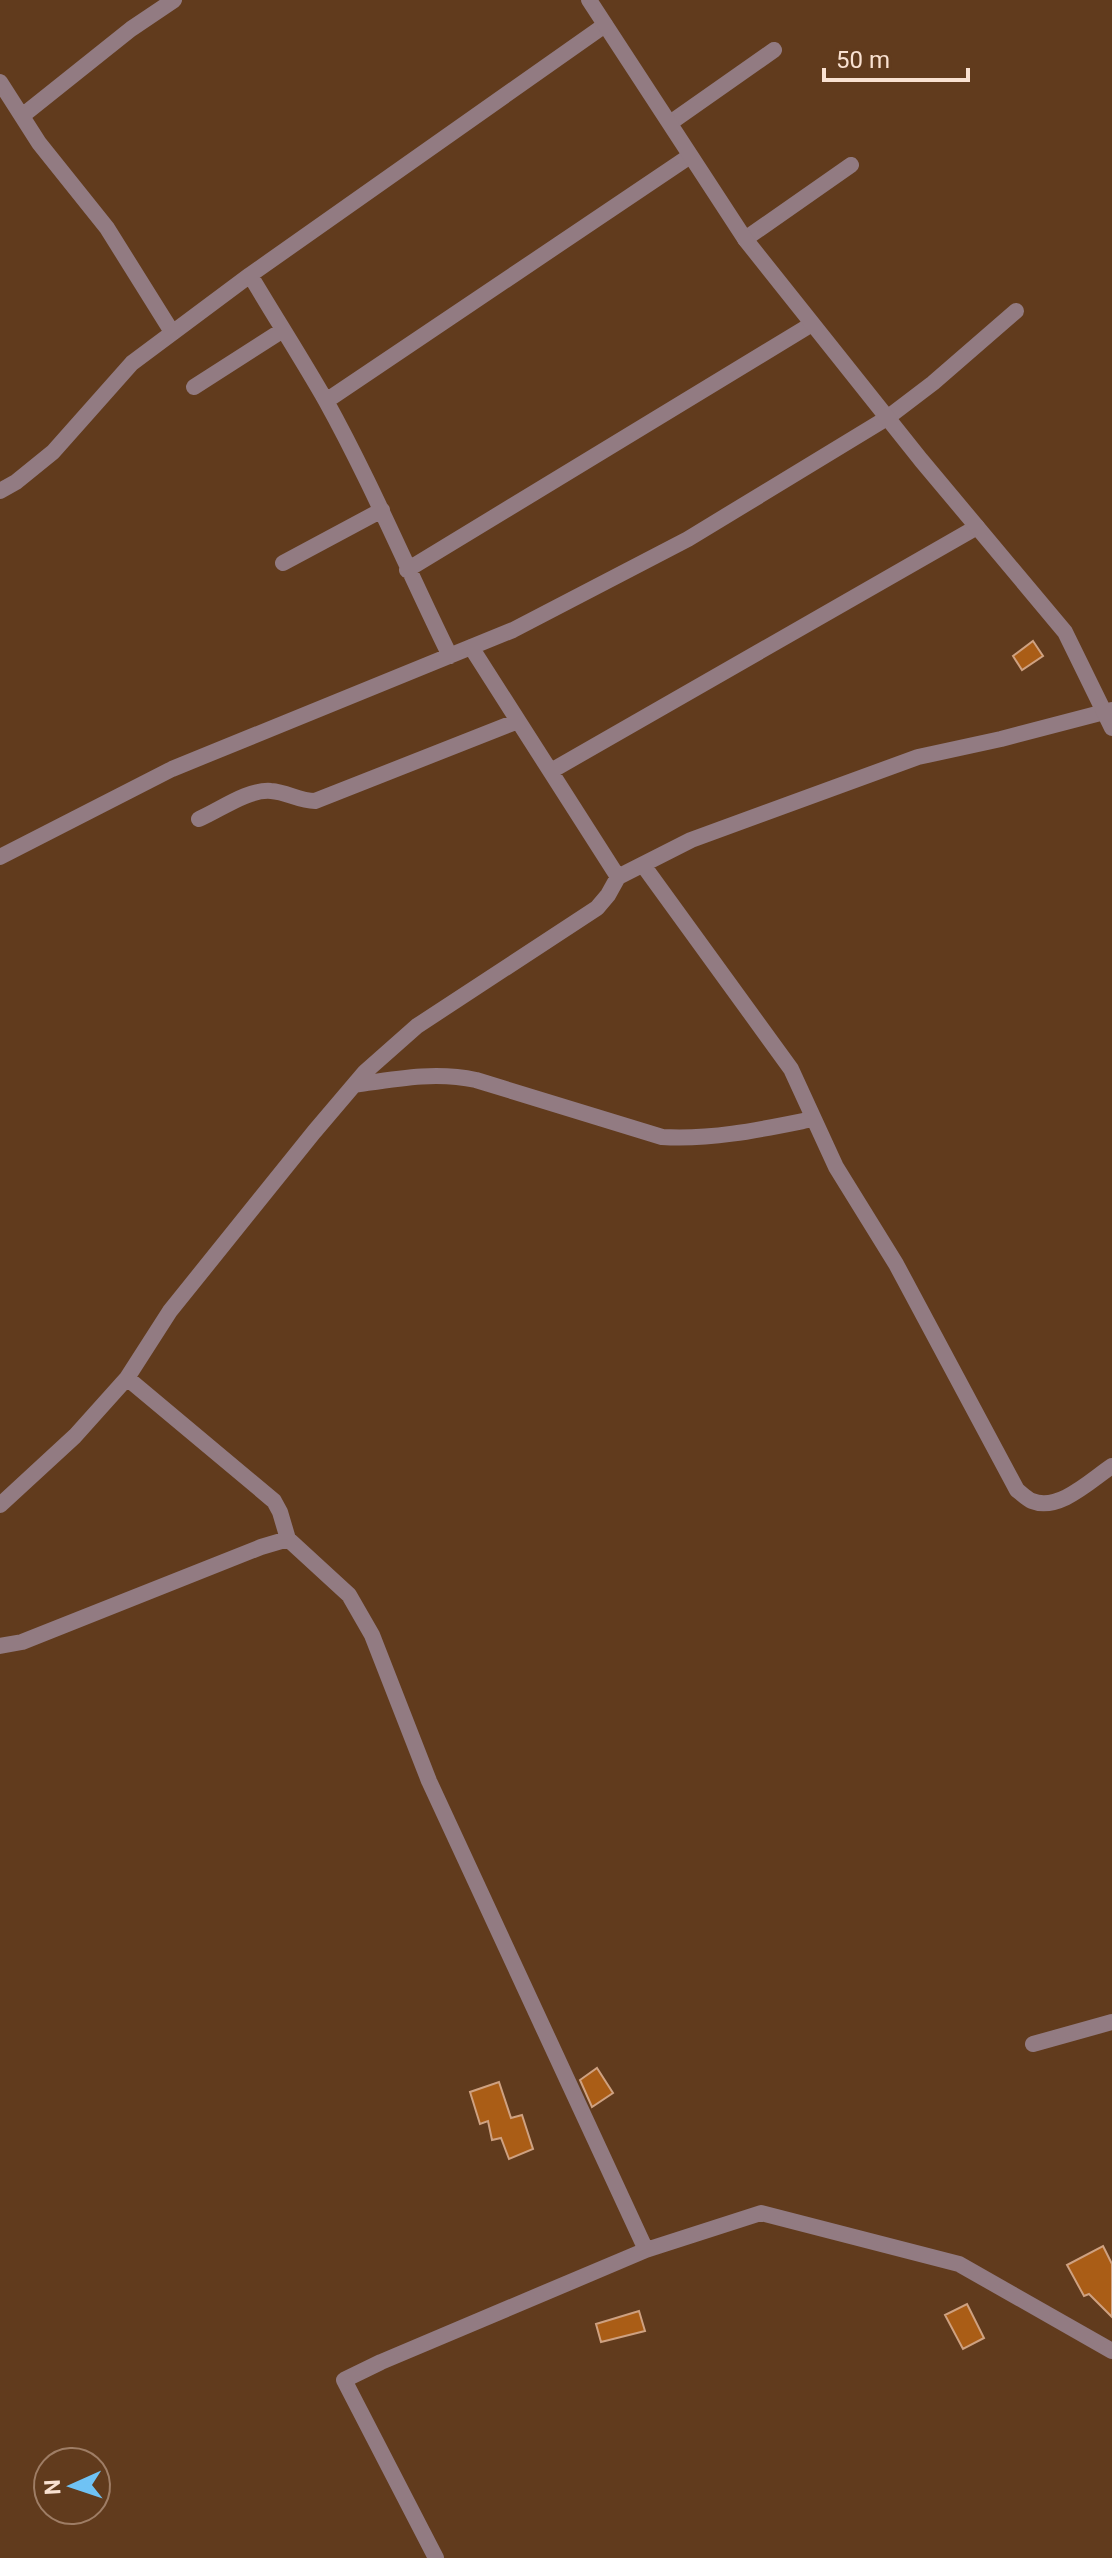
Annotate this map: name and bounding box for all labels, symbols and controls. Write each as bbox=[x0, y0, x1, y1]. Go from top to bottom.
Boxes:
scale bar bbox=[824, 32, 968, 82]
text: 50 m bbox=[836, 46, 890, 74]
north arrow bbox=[32, 2446, 112, 2526]
text: N bbox=[40, 2479, 65, 2495]

